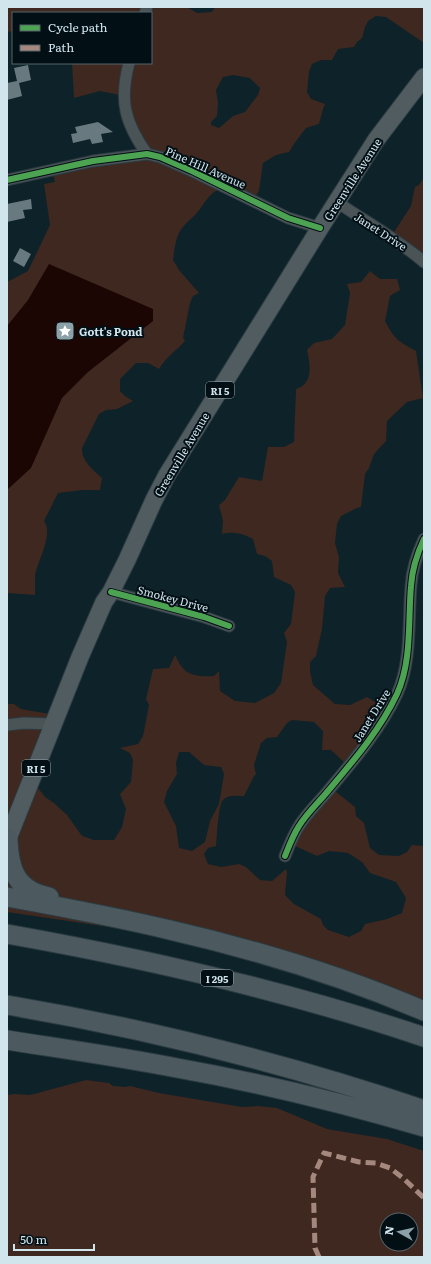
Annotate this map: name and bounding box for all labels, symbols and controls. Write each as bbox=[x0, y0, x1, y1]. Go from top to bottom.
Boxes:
legend bbox=[12, 12, 152, 64]
text: Cycle path bbox=[48, 18, 108, 36]
text: Path bbox=[48, 38, 74, 56]
street label: Greenville Avenue bbox=[319, 134, 385, 223]
street label: Pine Hill Avenue bbox=[163, 142, 249, 192]
street label: Janet Drive bbox=[352, 208, 411, 254]
place icon: Gott's Pond bbox=[54, 320, 76, 342]
place label: Gott's Pond bbox=[79, 323, 143, 339]
road number: RI 5 bbox=[206, 382, 234, 398]
street label: Greenville Avenue bbox=[150, 409, 213, 499]
street label: Smokey Drive bbox=[136, 581, 211, 615]
street label: Janet Drive bbox=[348, 685, 394, 745]
road number: RI 5 bbox=[22, 760, 50, 776]
road number: I 295 bbox=[201, 970, 233, 986]
north arrow bbox=[379, 1212, 419, 1252]
text: N bbox=[380, 1225, 397, 1236]
scale bar bbox=[14, 1226, 94, 1252]
text: 50 m bbox=[20, 1230, 47, 1248]

